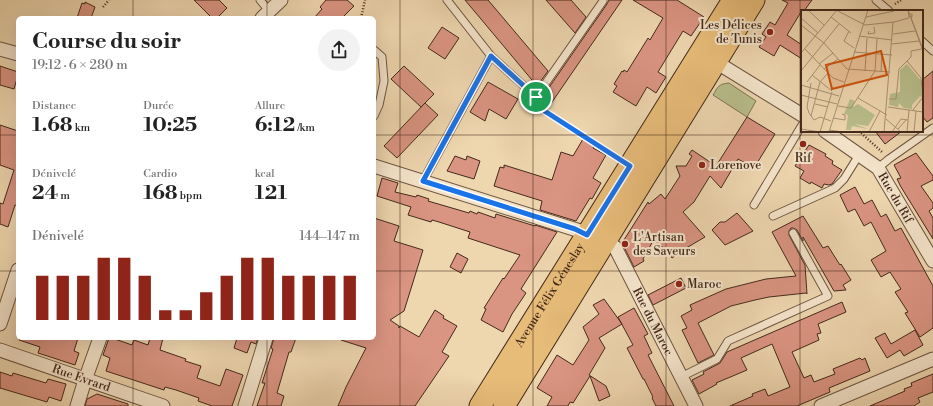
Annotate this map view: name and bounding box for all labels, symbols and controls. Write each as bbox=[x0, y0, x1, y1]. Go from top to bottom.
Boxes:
inset map bbox=[801, 10, 923, 132]
place label: Les Délices de Tunis bbox=[700, 18, 762, 47]
marker: Les Délices de Tunis bbox=[765, 27, 775, 37]
text: Course du soir bbox=[32, 28, 181, 55]
button: share bbox=[318, 29, 360, 71]
text: 19:12 · 6 × 280 m bbox=[32, 57, 128, 73]
pin bbox=[519, 80, 553, 114]
icon: arrive bbox=[525, 86, 547, 108]
text: Distance bbox=[32, 99, 76, 113]
text: Durée bbox=[143, 99, 174, 113]
text: Allure bbox=[255, 99, 285, 113]
text: 1.68 bbox=[32, 113, 73, 138]
text: 10:25 bbox=[143, 113, 197, 138]
text: 6:12 bbox=[255, 113, 295, 138]
text: km bbox=[73, 121, 90, 135]
text: /km bbox=[295, 121, 315, 135]
marker: Rif bbox=[798, 139, 808, 149]
place label: Rif bbox=[795, 151, 812, 166]
place label: Lorenove bbox=[710, 158, 761, 173]
marker: Lorenove bbox=[697, 160, 707, 170]
text: Dénivelé bbox=[32, 167, 76, 181]
text: Cardio bbox=[143, 167, 177, 181]
text: kcal bbox=[255, 167, 275, 181]
street label: Rue du Rif bbox=[875, 169, 917, 226]
text: 24 bbox=[32, 181, 58, 206]
text: 168 bbox=[143, 181, 178, 206]
text: 121 bbox=[255, 181, 287, 206]
text: m bbox=[58, 189, 70, 203]
text: bpm bbox=[178, 189, 202, 203]
text: Dénivelé bbox=[32, 228, 84, 244]
text: 144–147 m bbox=[299, 228, 360, 244]
place label: L'Artisan des Saveurs bbox=[633, 230, 696, 259]
marker: L'Artisan des Saveurs bbox=[620, 239, 630, 249]
street label: Avenue Félix Géneslay bbox=[511, 240, 587, 351]
place label: Maroc bbox=[687, 277, 722, 292]
marker: Maroc bbox=[674, 279, 684, 289]
street label: Rue du Maroc bbox=[629, 285, 676, 358]
street label: Rue Evrard bbox=[50, 361, 113, 395]

